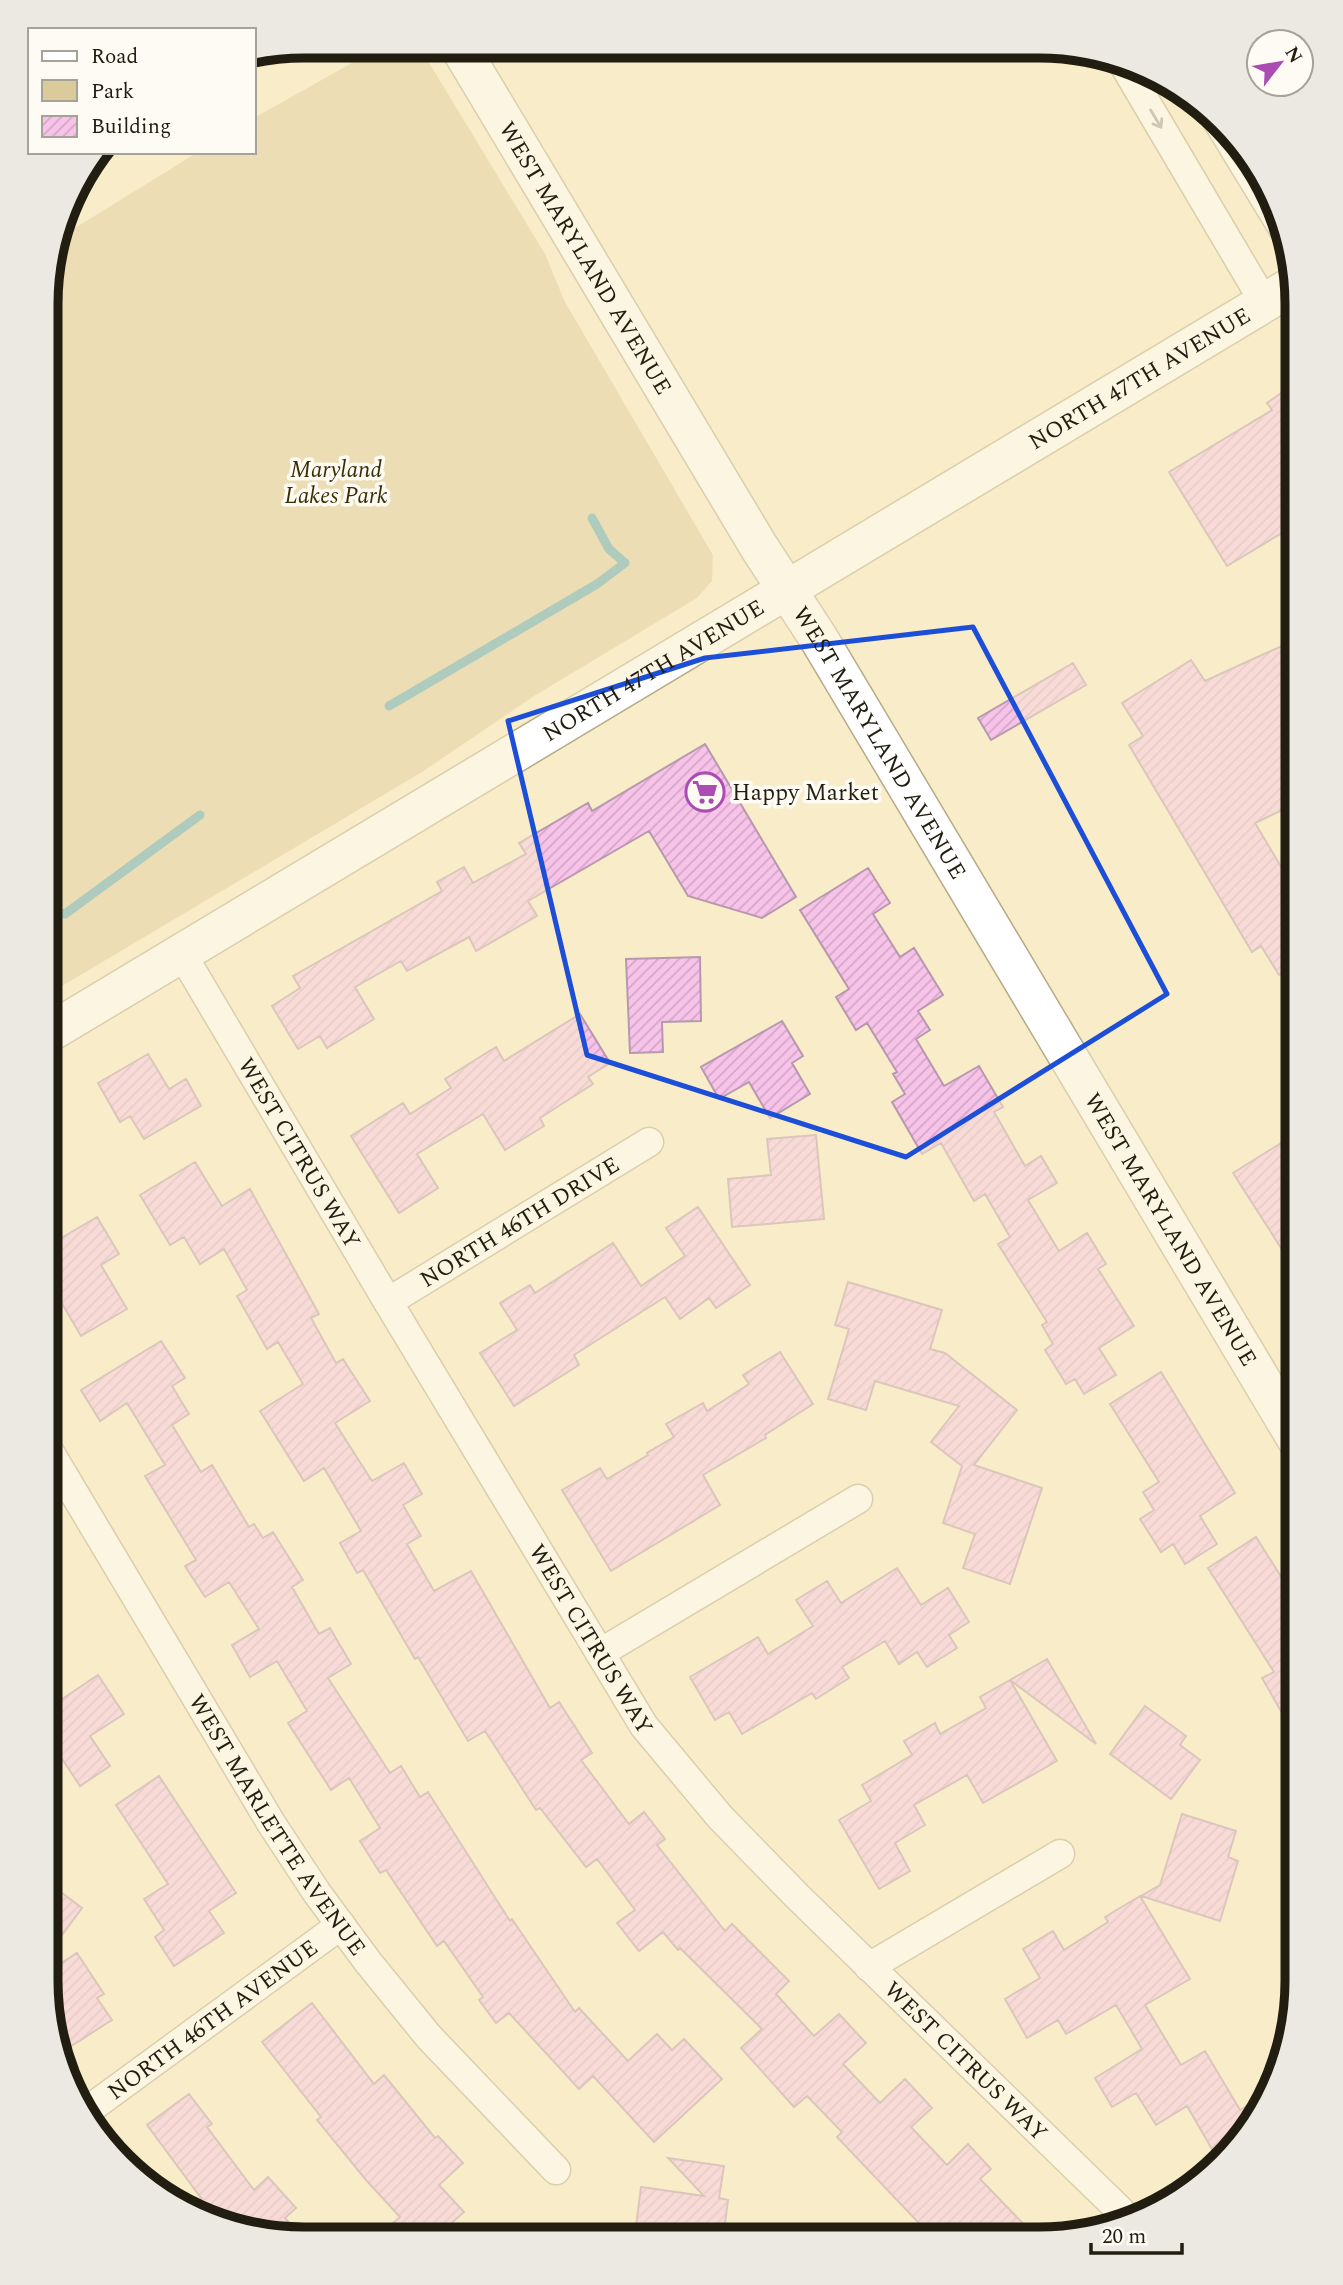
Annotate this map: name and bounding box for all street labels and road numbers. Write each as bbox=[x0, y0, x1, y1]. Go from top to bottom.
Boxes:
street label: WEST MARYLAND AVENUE bbox=[489, 115, 680, 402]
street label: NORTH 47TH AVENUE bbox=[1022, 299, 1258, 460]
street label: NORTH 47TH AVENUE bbox=[536, 591, 772, 752]
street label: WEST MARYLAND AVENUE bbox=[783, 600, 975, 887]
street label: WEST CITRUS WAY bbox=[228, 1051, 369, 1256]
street label: WEST MARYLAND AVENUE bbox=[1075, 1086, 1265, 1373]
street label: NORTH 46TH DRIVE bbox=[413, 1148, 627, 1298]
street label: WEST CITRUS WAY bbox=[519, 1538, 661, 1742]
street label: WEST MARLETTE AVENUE bbox=[179, 1688, 374, 1964]
street label: NORTH 46TH AVENUE bbox=[100, 1931, 326, 2109]
street label: WEST CITRUS WAY bbox=[875, 1974, 1055, 2150]

